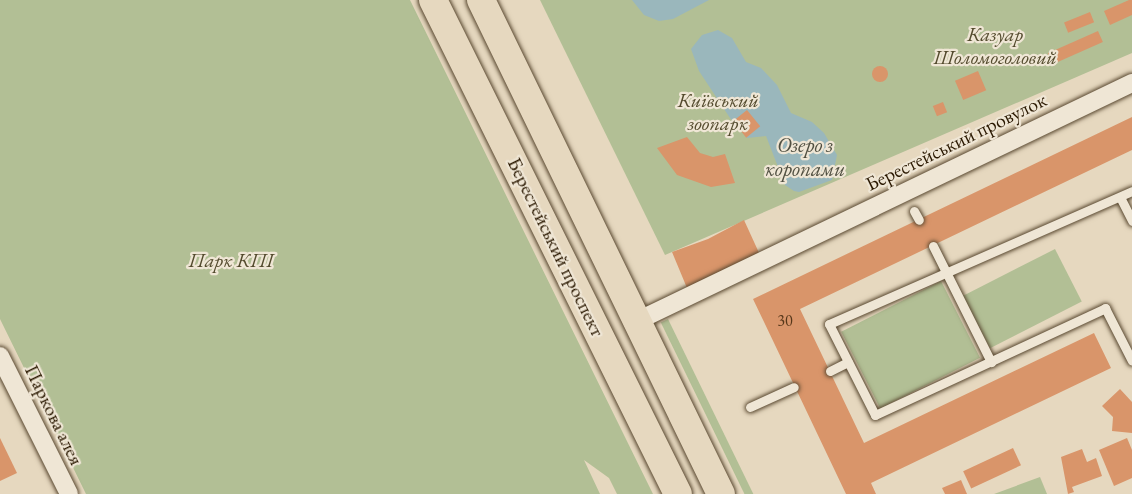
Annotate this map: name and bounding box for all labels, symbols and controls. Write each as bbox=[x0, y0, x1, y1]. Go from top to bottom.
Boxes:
park label: Казуар Шоломоголовий bbox=[933, 23, 1057, 70]
park label: Київський зоопарк bbox=[677, 88, 759, 135]
street label: Берестейський провулок bbox=[862, 88, 1050, 196]
water label: Озеро з коропами bbox=[765, 132, 845, 182]
street label: Берестейський проспект bbox=[502, 154, 610, 340]
park label: Парк КПІ bbox=[189, 248, 273, 272]
house number: 30 bbox=[777, 311, 793, 331]
street label: Паркова алея bbox=[19, 361, 89, 469]

